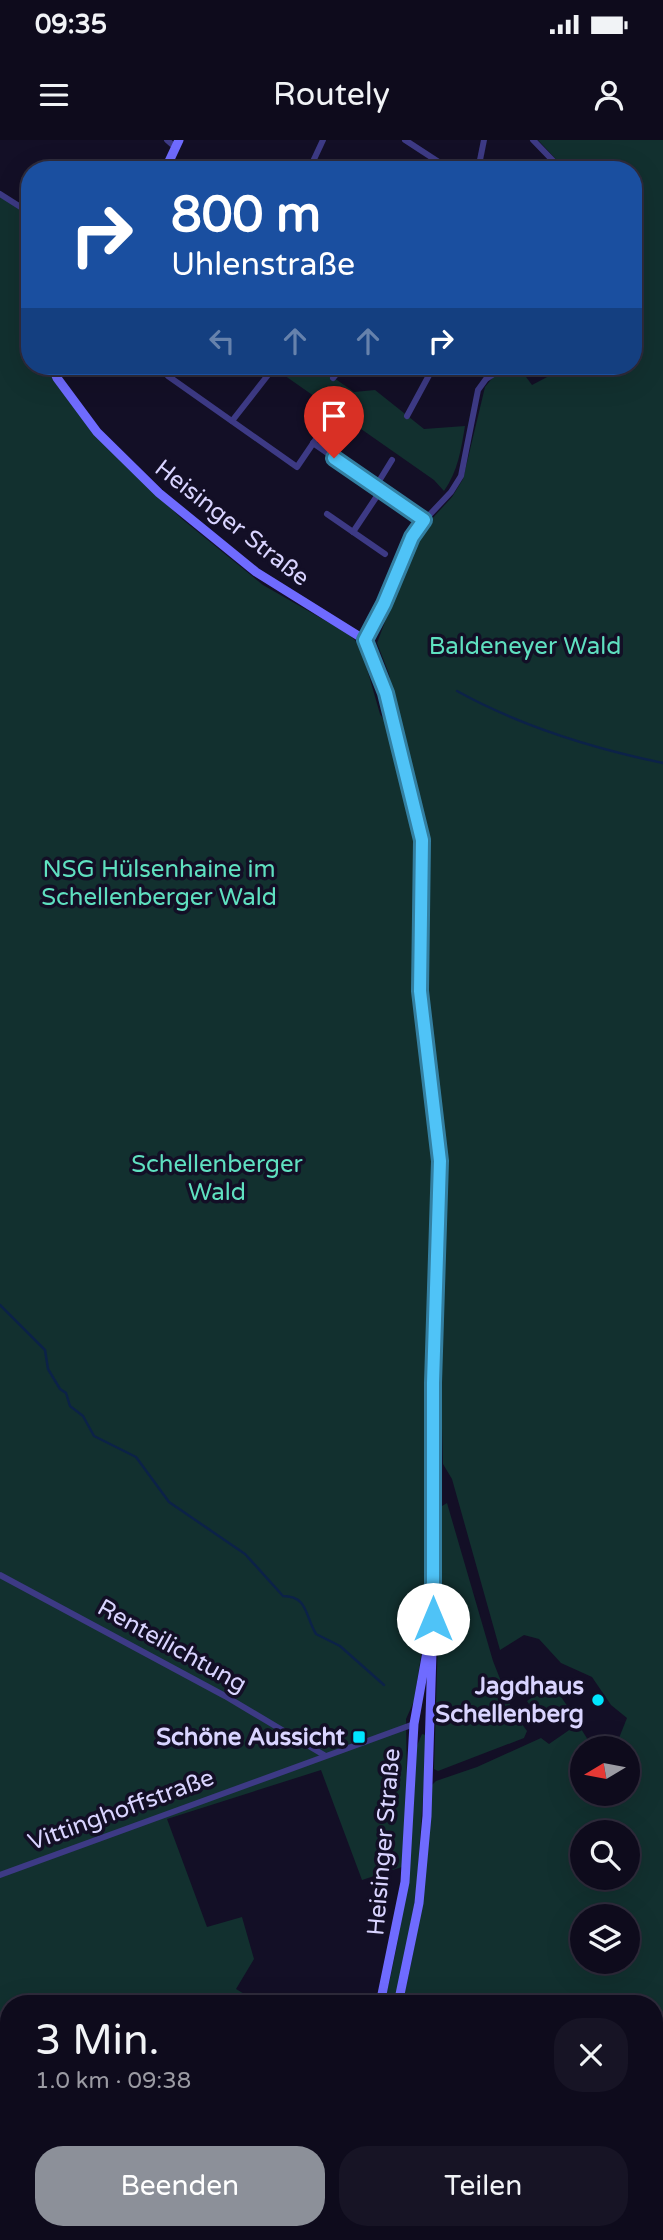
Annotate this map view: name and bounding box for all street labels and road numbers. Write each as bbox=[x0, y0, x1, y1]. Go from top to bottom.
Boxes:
street label: Heisinger Straße bbox=[149, 454, 315, 592]
street label: Renteilichtung bbox=[92, 1593, 252, 1699]
street label: Heisinger Straße bbox=[361, 1747, 407, 1937]
street label: Vittinghoffstraße bbox=[24, 1763, 218, 1857]

